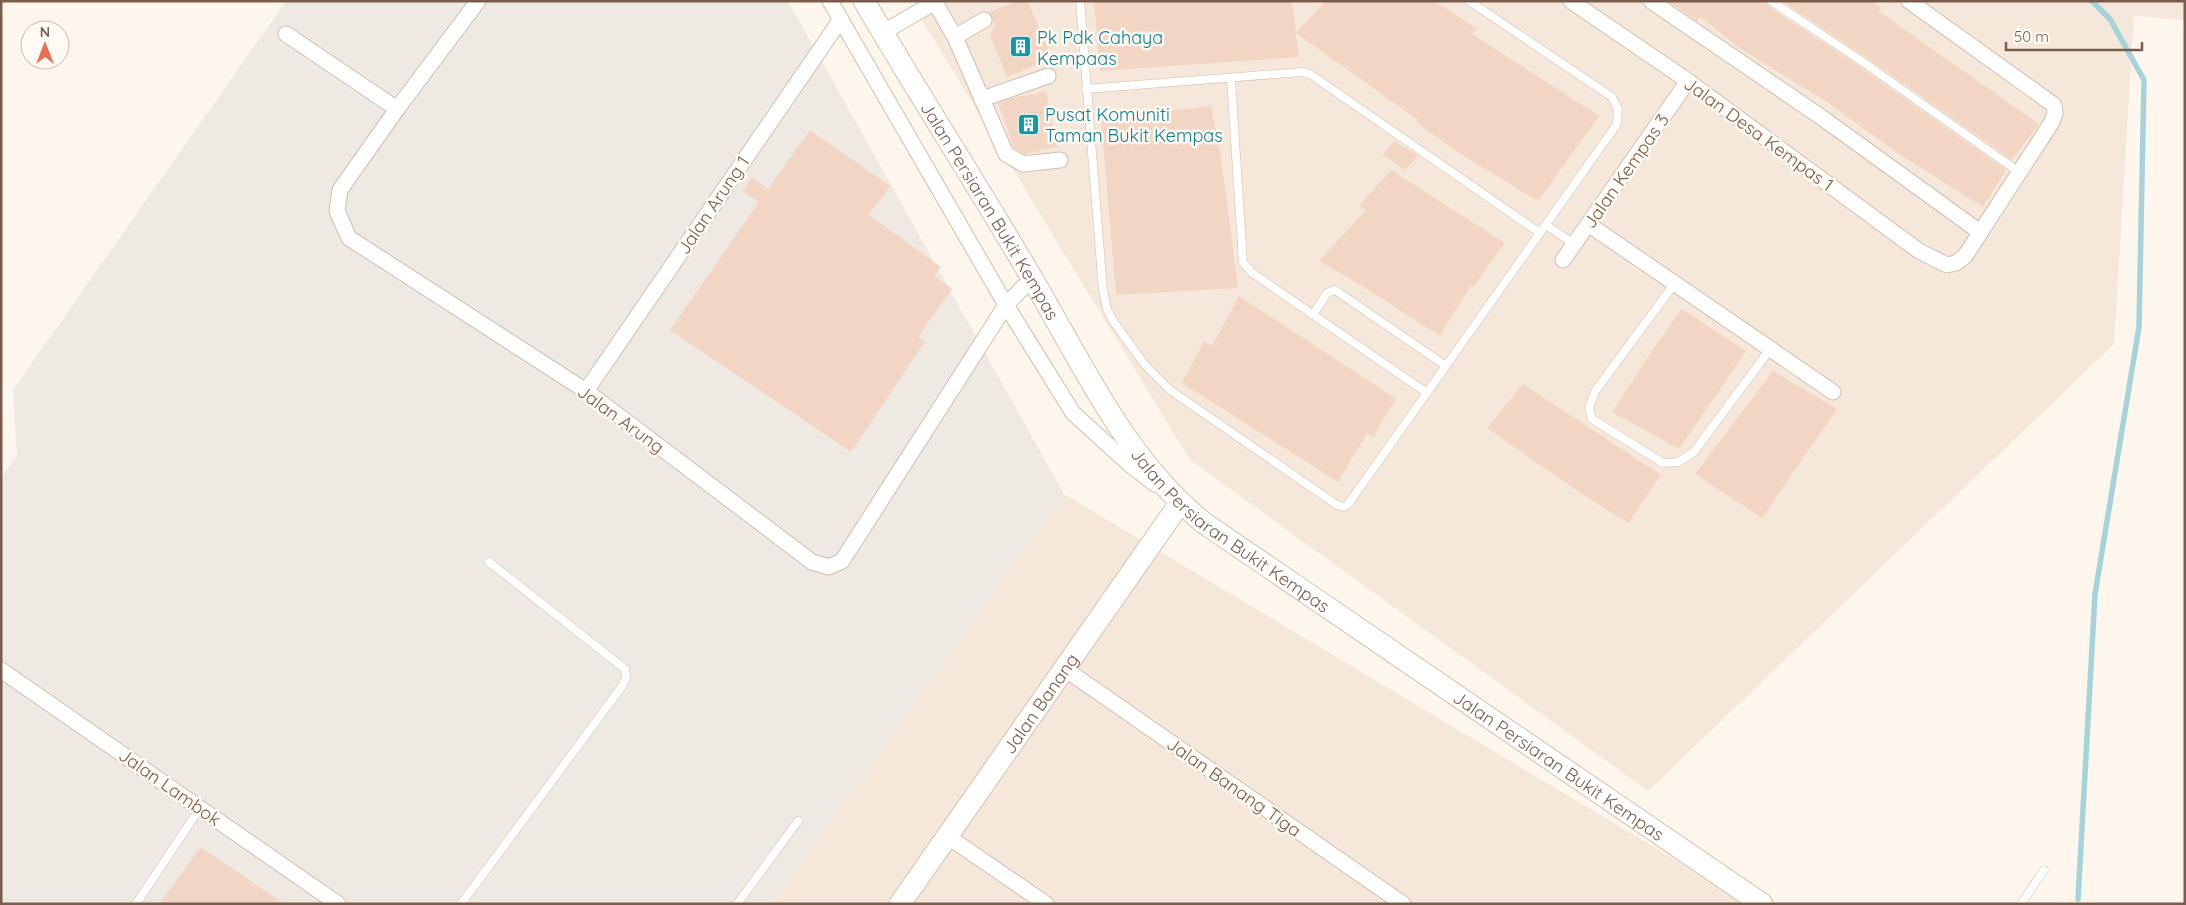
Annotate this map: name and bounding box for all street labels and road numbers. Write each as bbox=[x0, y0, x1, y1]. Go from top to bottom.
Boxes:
street label: Jalan Desa Kempas 1 bbox=[1680, 72, 1838, 196]
street label: Jalan Persiaran Bukit Kempas bbox=[916, 98, 1065, 324]
street label: Jalan Kempas 3 bbox=[1578, 109, 1674, 233]
street label: Jalan Arung 1 bbox=[672, 151, 754, 259]
street label: Jalan Arung bbox=[573, 380, 669, 458]
street label: Jalan Persiaran Bukit Kempas bbox=[1126, 443, 1334, 617]
street label: Jalan Banang bbox=[997, 648, 1083, 758]
street label: Jalan Persiaran Bukit Kempas bbox=[1449, 685, 1669, 846]
street label: Jalan Banang Tiga bbox=[1162, 732, 1306, 842]
street label: Jalan Lambok bbox=[114, 743, 226, 831]

